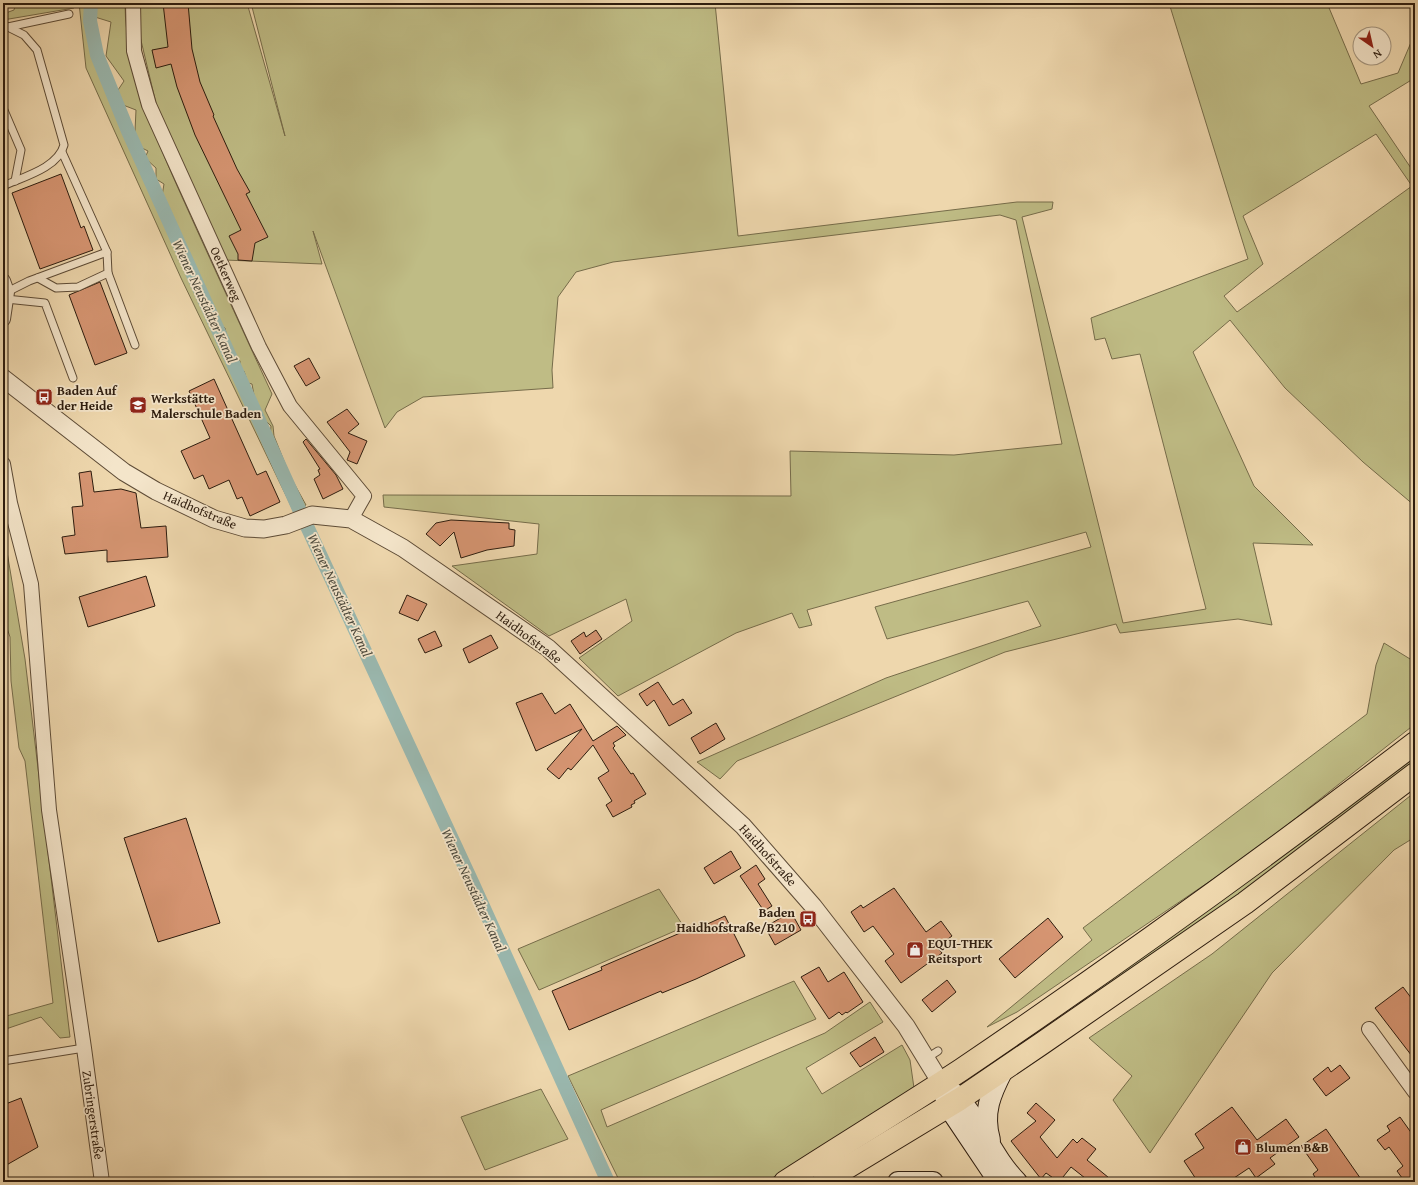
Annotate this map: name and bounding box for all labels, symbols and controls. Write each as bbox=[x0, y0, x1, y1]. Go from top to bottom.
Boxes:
north arrow bbox=[1352, 26, 1392, 66]
text: N bbox=[1370, 46, 1385, 63]
water label: Wiener Neustädter Kanal bbox=[168, 236, 243, 366]
street label: Oetkerweg bbox=[206, 244, 247, 305]
place label: Baden Auf der Heide bbox=[57, 381, 118, 415]
bus stop icon: Baden Auf der Heide bbox=[34, 387, 54, 407]
place label: Werkstätte Malerschule Baden bbox=[151, 389, 262, 423]
school or university icon: Werkstätte Malerschule Baden bbox=[128, 395, 148, 415]
street label: Haidhofstraße bbox=[160, 486, 240, 534]
water label: Wiener Neustädter Kanal bbox=[303, 530, 378, 660]
street label: Haidhofstraße bbox=[492, 606, 566, 668]
street label: Haidhofstraße bbox=[735, 820, 801, 890]
water label: Wiener Neustädter Kanal bbox=[437, 825, 512, 955]
place label: Baden Haidhofstraße/B210 bbox=[676, 903, 795, 937]
bus stop icon: Baden Haidhofstraße/B210 bbox=[798, 909, 818, 929]
place label: EQUI-THEK Reitsport bbox=[928, 934, 994, 968]
shop icon: EQUI-THEK Reitsport bbox=[905, 940, 925, 960]
street label: Zubringerstraße bbox=[77, 1069, 109, 1161]
shop icon: Blumen B&B bbox=[1233, 1137, 1253, 1157]
place label: Blumen B&B bbox=[1256, 1138, 1329, 1157]

